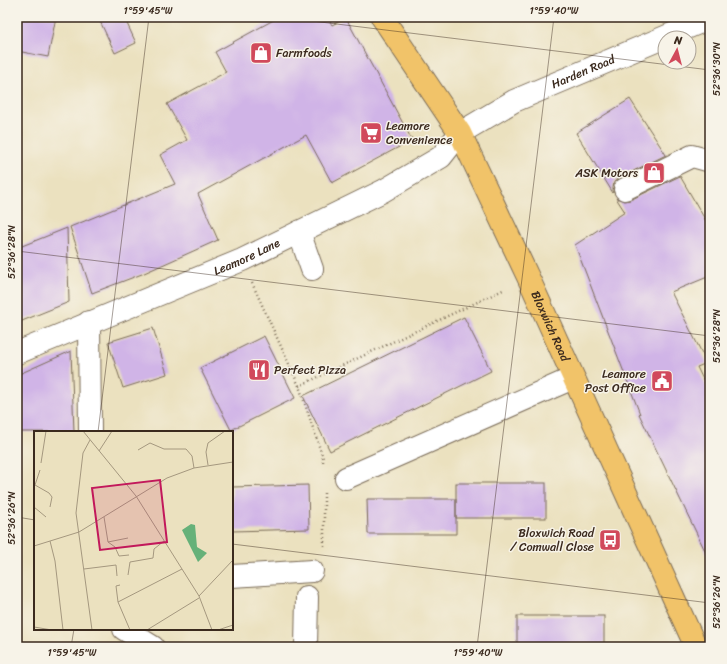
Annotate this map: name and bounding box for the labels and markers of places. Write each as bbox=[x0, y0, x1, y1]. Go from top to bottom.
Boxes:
shop icon: Farmfoods bbox=[248, 40, 274, 66]
place label: Farmfoods bbox=[276, 42, 332, 64]
place label: Leamore Convenience bbox=[386, 115, 452, 151]
supermarket icon: Leamore Convenience bbox=[358, 120, 384, 146]
shop icon: ASK Motors bbox=[641, 160, 667, 186]
place label: ASK Motors bbox=[574, 162, 638, 184]
restaurant icon: Perfect Pizza bbox=[246, 357, 272, 383]
place label: Perfect Pizza bbox=[274, 359, 346, 381]
place label: Leamore Post Office bbox=[585, 363, 646, 399]
public building icon: Leamore Post Office bbox=[649, 368, 675, 394]
place label: Bloxwich Road / Comwall Close bbox=[510, 522, 595, 558]
bus stop icon: Bloxwich Road / Comwall Close bbox=[597, 527, 623, 553]

